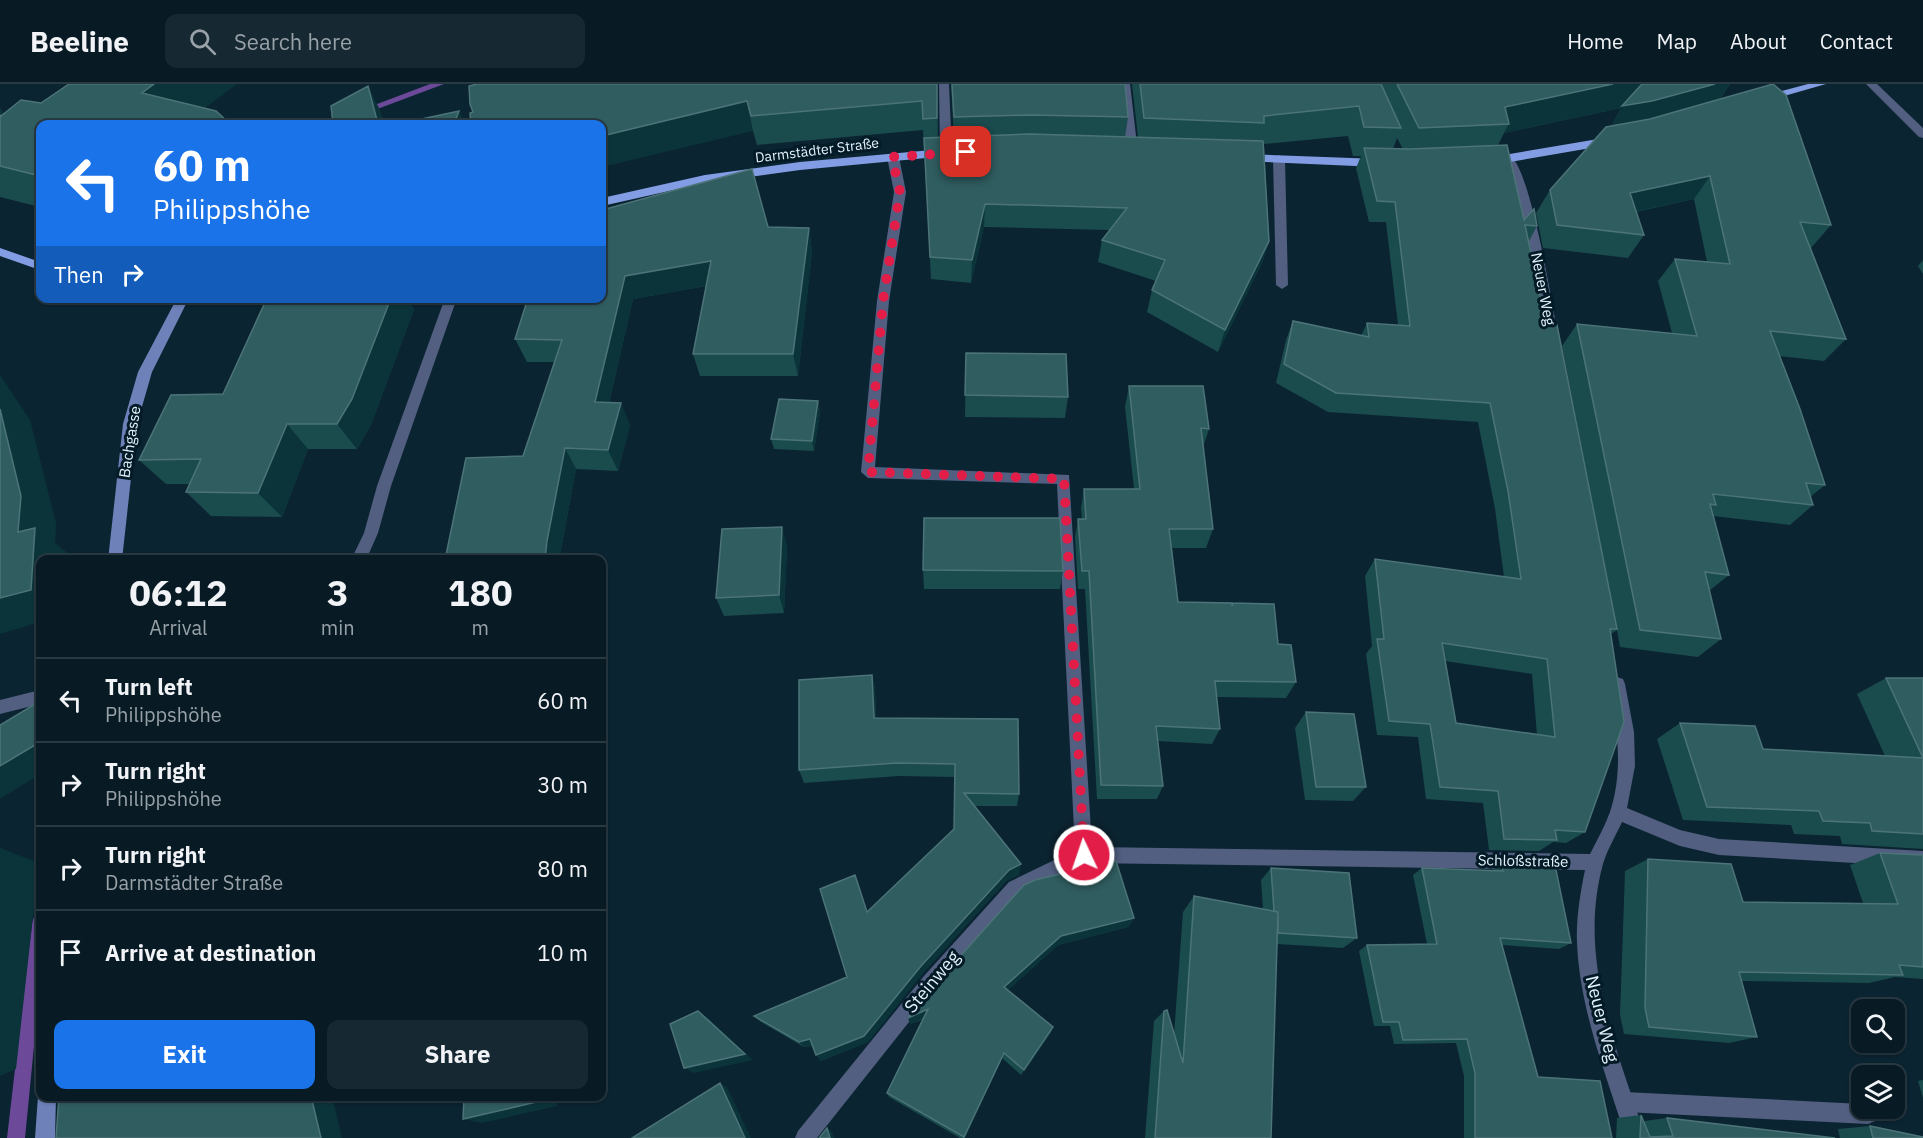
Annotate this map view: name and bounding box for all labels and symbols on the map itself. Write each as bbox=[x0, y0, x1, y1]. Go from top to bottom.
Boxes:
pin bbox=[940, 126, 991, 177]
street label: Darmstädter Straße bbox=[754, 133, 880, 167]
street label: Neuer Weg bbox=[1527, 251, 1560, 327]
street label: Bachgasse bbox=[114, 405, 145, 479]
position arrow bbox=[1052, 823, 1116, 887]
street label: Schloßstraße bbox=[1478, 850, 1568, 871]
street label: Steinweg bbox=[899, 945, 965, 1018]
street label: Neuer Weg bbox=[1581, 973, 1624, 1065]

